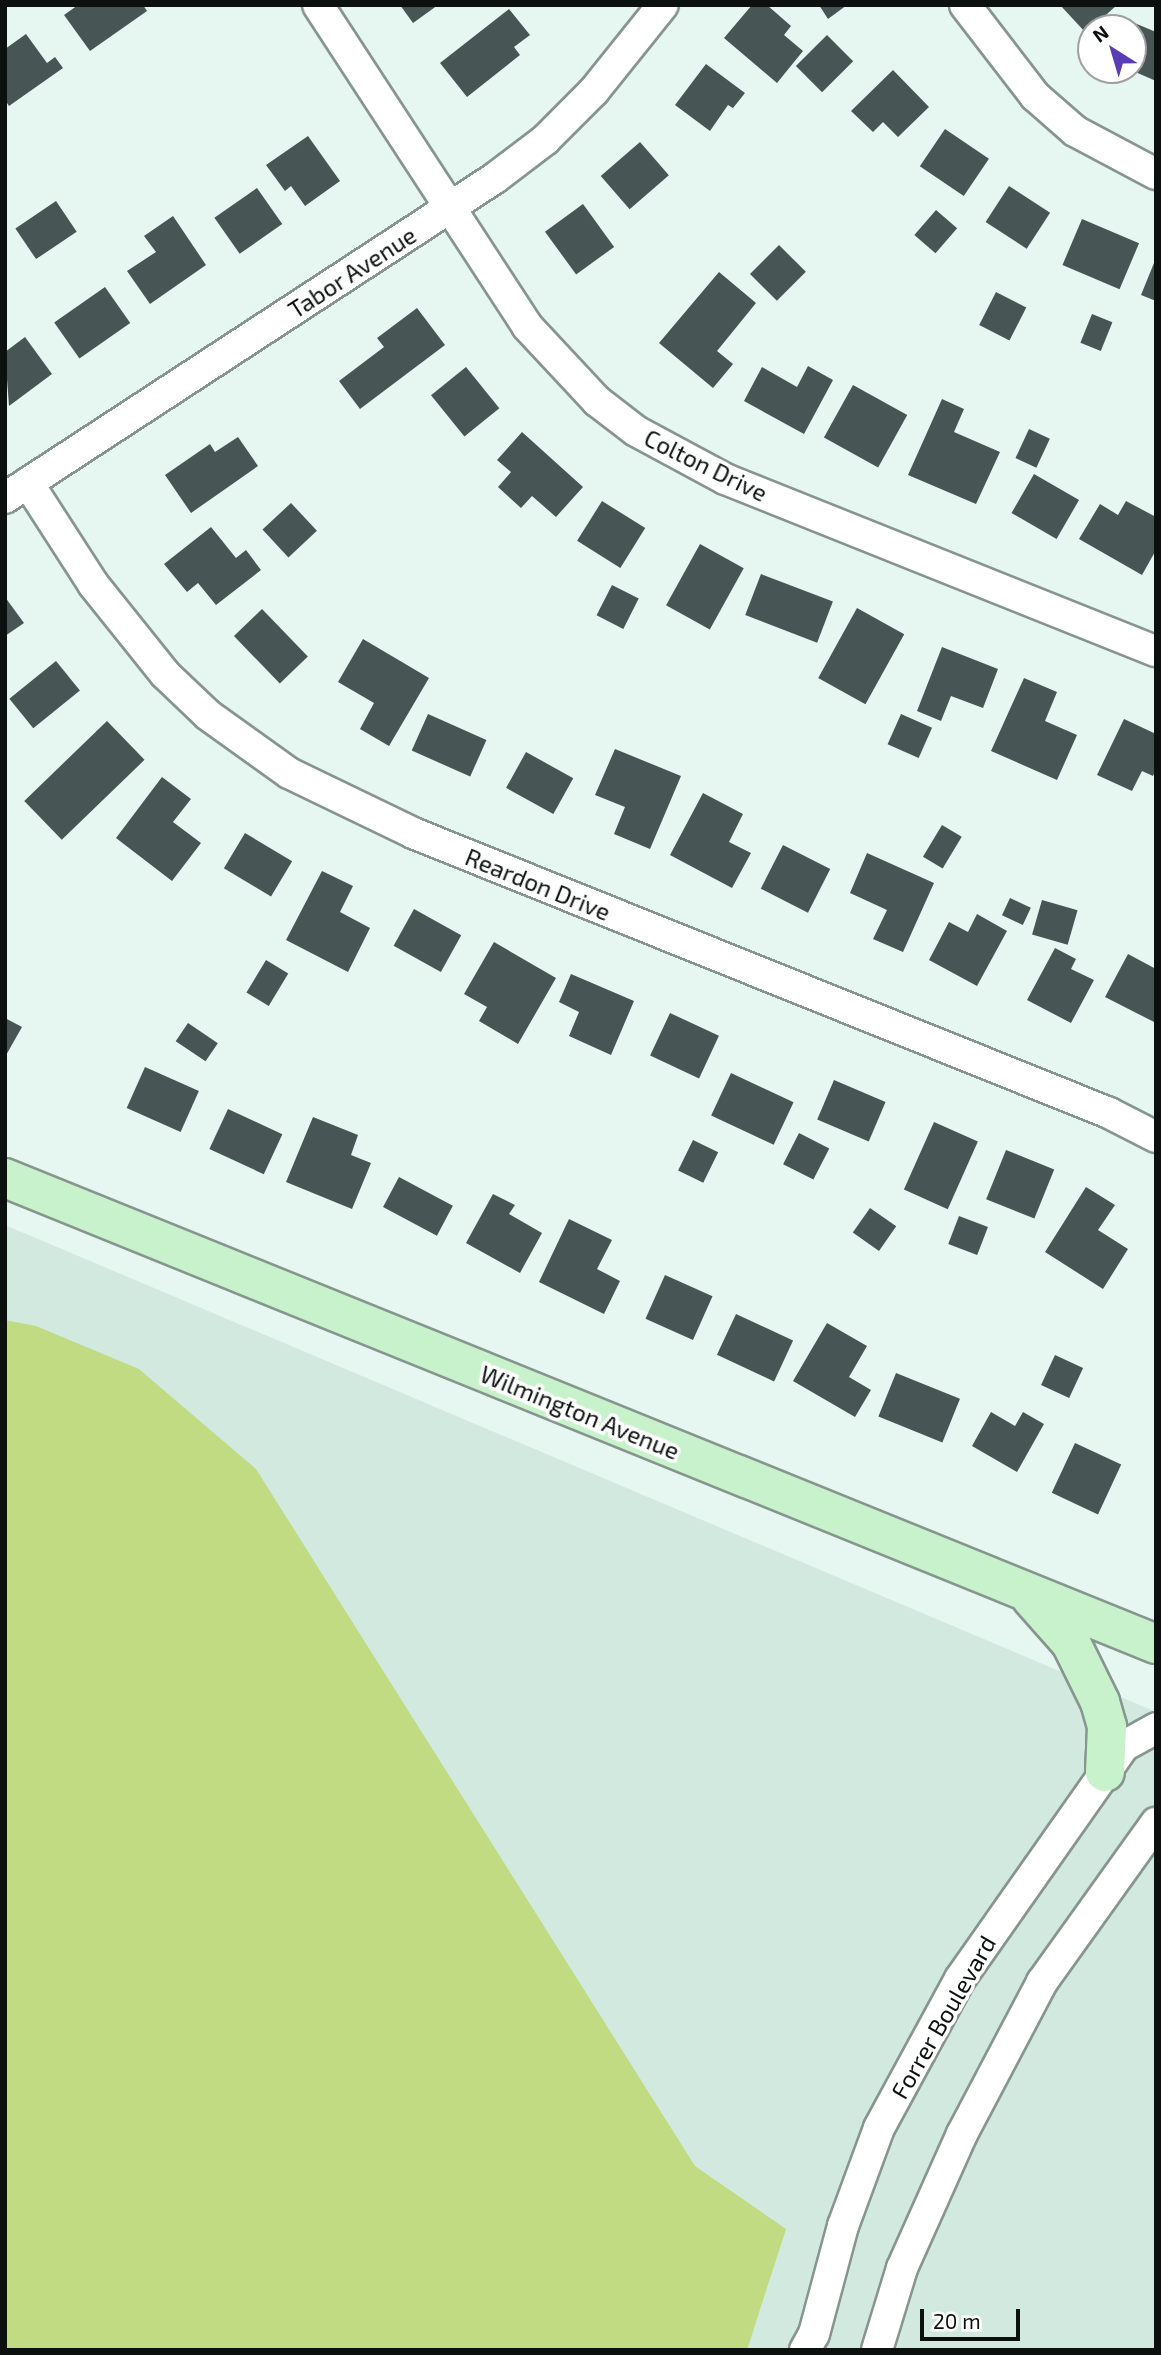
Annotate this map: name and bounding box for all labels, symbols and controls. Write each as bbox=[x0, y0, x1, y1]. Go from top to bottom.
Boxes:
north arrow bbox=[1077, 14, 1147, 84]
text: N bbox=[1088, 20, 1113, 47]
street label: Tabor Avenue bbox=[282, 220, 422, 324]
street label: Colton Drive bbox=[640, 423, 772, 507]
street label: Reardon Drive bbox=[461, 842, 615, 926]
street label: Wilmington Avenue bbox=[476, 1359, 684, 1465]
street label: Forrer Boulevard bbox=[885, 1930, 1001, 2104]
scale bar bbox=[923, 2296, 1023, 2340]
text: 20 m bbox=[933, 2308, 981, 2333]

